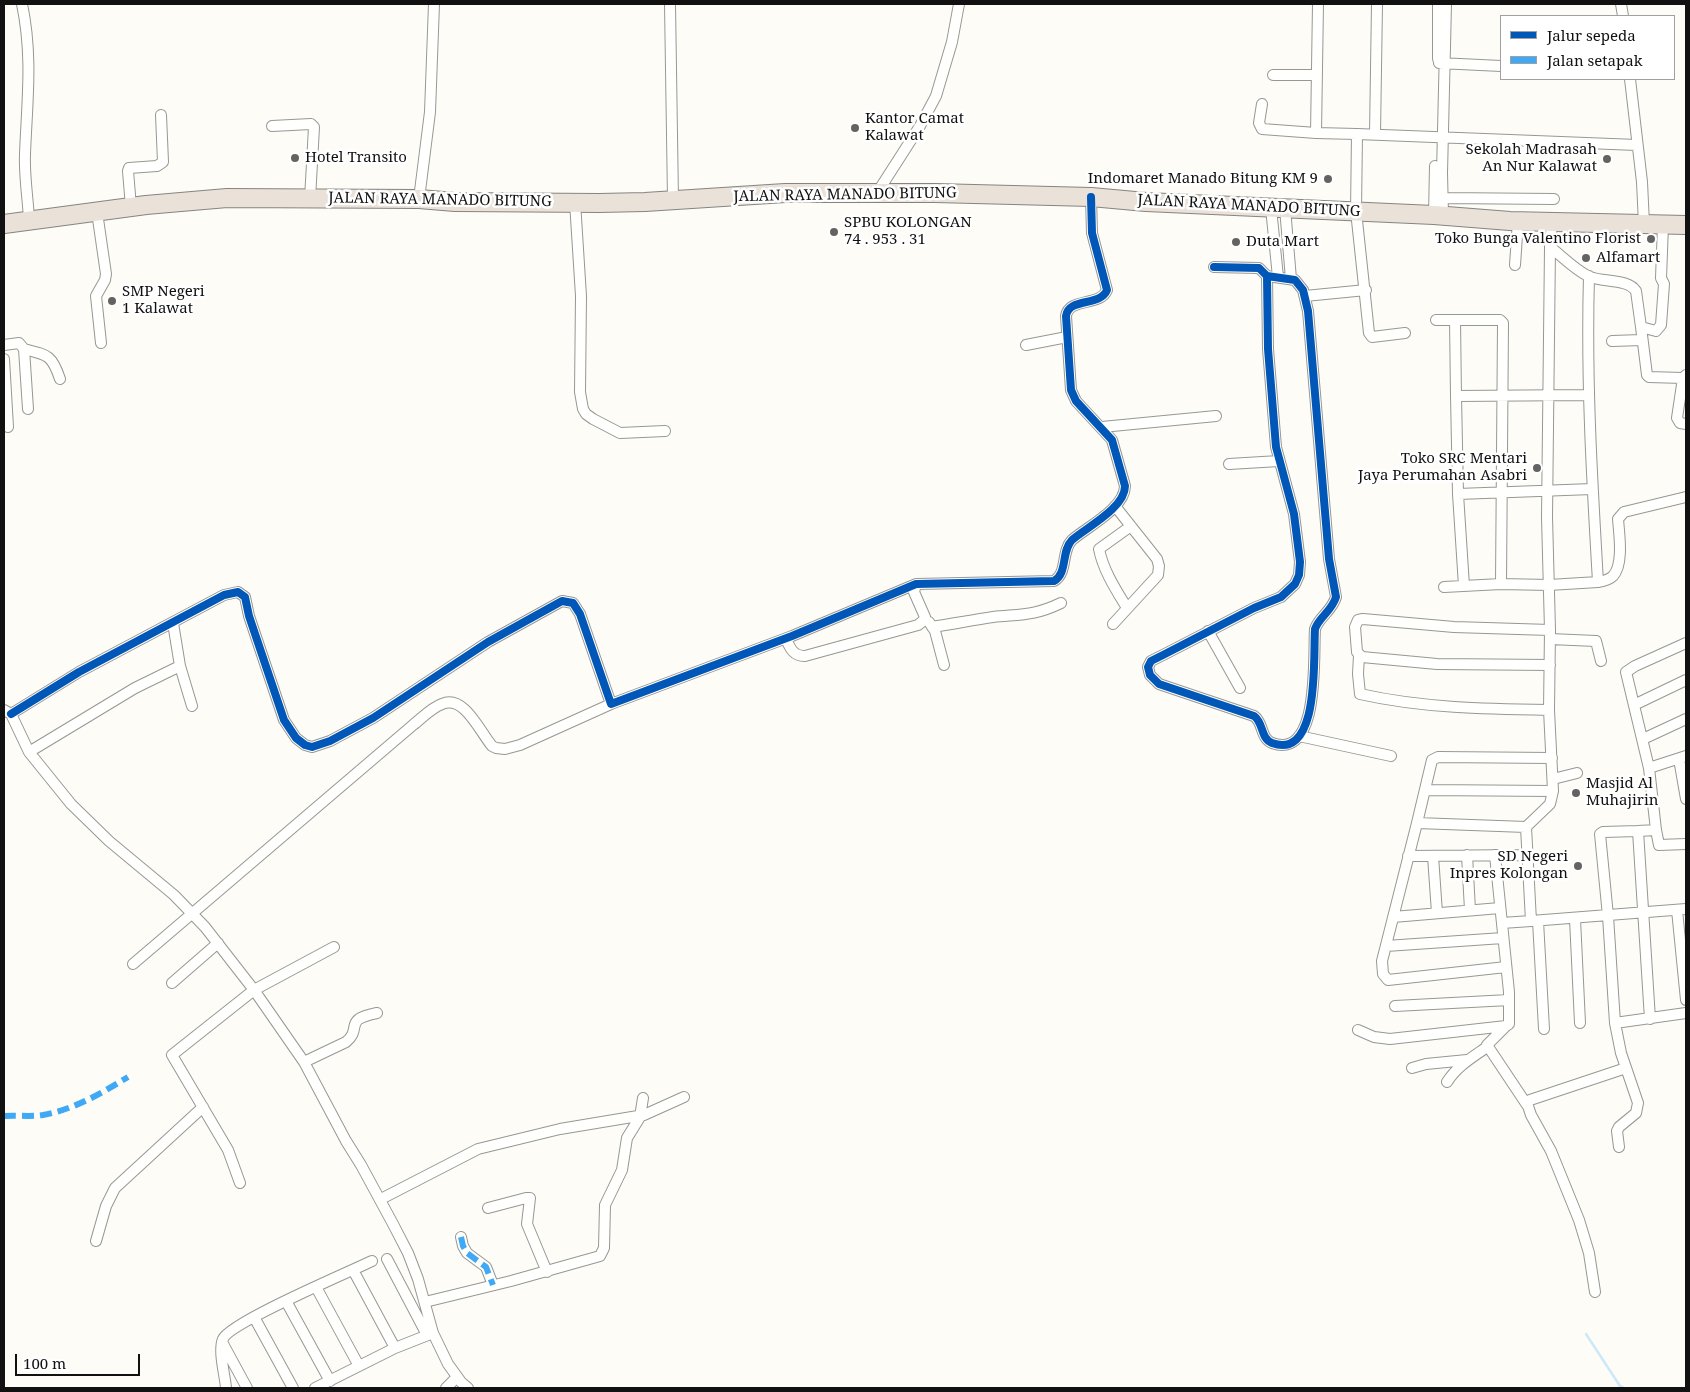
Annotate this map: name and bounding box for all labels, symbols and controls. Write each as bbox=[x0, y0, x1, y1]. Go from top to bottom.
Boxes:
legend bbox=[1500, 15, 1675, 80]
text: Jalur sepeda bbox=[1547, 25, 1636, 45]
text: Jalan setapak bbox=[1547, 50, 1642, 70]
place label: Kantor Camat Kalawat bbox=[865, 110, 964, 145]
marker: Kantor Camat Kalawat bbox=[849, 122, 861, 134]
place label: Sekolah Madrasah An Nur Kalawat bbox=[1465, 141, 1597, 176]
place label: Hotel Transito bbox=[305, 149, 407, 167]
marker: Hotel Transito bbox=[289, 152, 301, 164]
marker: Sekolah Madrasah An Nur Kalawat bbox=[1601, 153, 1613, 165]
place label: Indomaret Manado Bitung KM 9 bbox=[1088, 170, 1318, 188]
marker: Indomaret Manado Bitung KM 9 bbox=[1322, 173, 1334, 185]
street label: JALAN RAYA MANADO BITUNG bbox=[733, 184, 957, 206]
street label: JALAN RAYA MANADO BITUNG bbox=[328, 189, 552, 211]
street label: JALAN RAYA MANADO BITUNG bbox=[1137, 191, 1361, 221]
place label: SPBU KOLONGAN 74 . 953 . 31 bbox=[844, 214, 972, 249]
marker: SPBU KOLONGAN 74 . 953 . 31 bbox=[828, 226, 840, 238]
place label: Toko Bunga Valentino Florist bbox=[1435, 230, 1641, 248]
place label: Duta Mart bbox=[1246, 233, 1319, 251]
marker: Toko Bunga Valentino Florist bbox=[1645, 233, 1657, 245]
marker: Duta Mart bbox=[1230, 236, 1242, 248]
place label: Alfamart bbox=[1596, 249, 1660, 267]
marker: Alfamart bbox=[1580, 252, 1592, 264]
place label: SMP Negeri 1 Kalawat bbox=[122, 283, 205, 318]
marker: SMP Negeri 1 Kalawat bbox=[106, 295, 118, 307]
place label: Toko SRC Mentari Jaya Perumahan Asabri bbox=[1358, 450, 1527, 485]
marker: Toko SRC Mentari Jaya Perumahan Asabri bbox=[1531, 462, 1543, 474]
place label: Masjid Al Muhajirin bbox=[1586, 775, 1658, 810]
marker: Masjid Al Muhajirin bbox=[1570, 787, 1582, 799]
place label: SD Negeri Inpres Kolongan bbox=[1450, 848, 1568, 883]
marker: SD Negeri Inpres Kolongan bbox=[1572, 860, 1584, 872]
scale bar bbox=[18, 1344, 142, 1376]
text: 100 m bbox=[23, 1353, 66, 1373]

